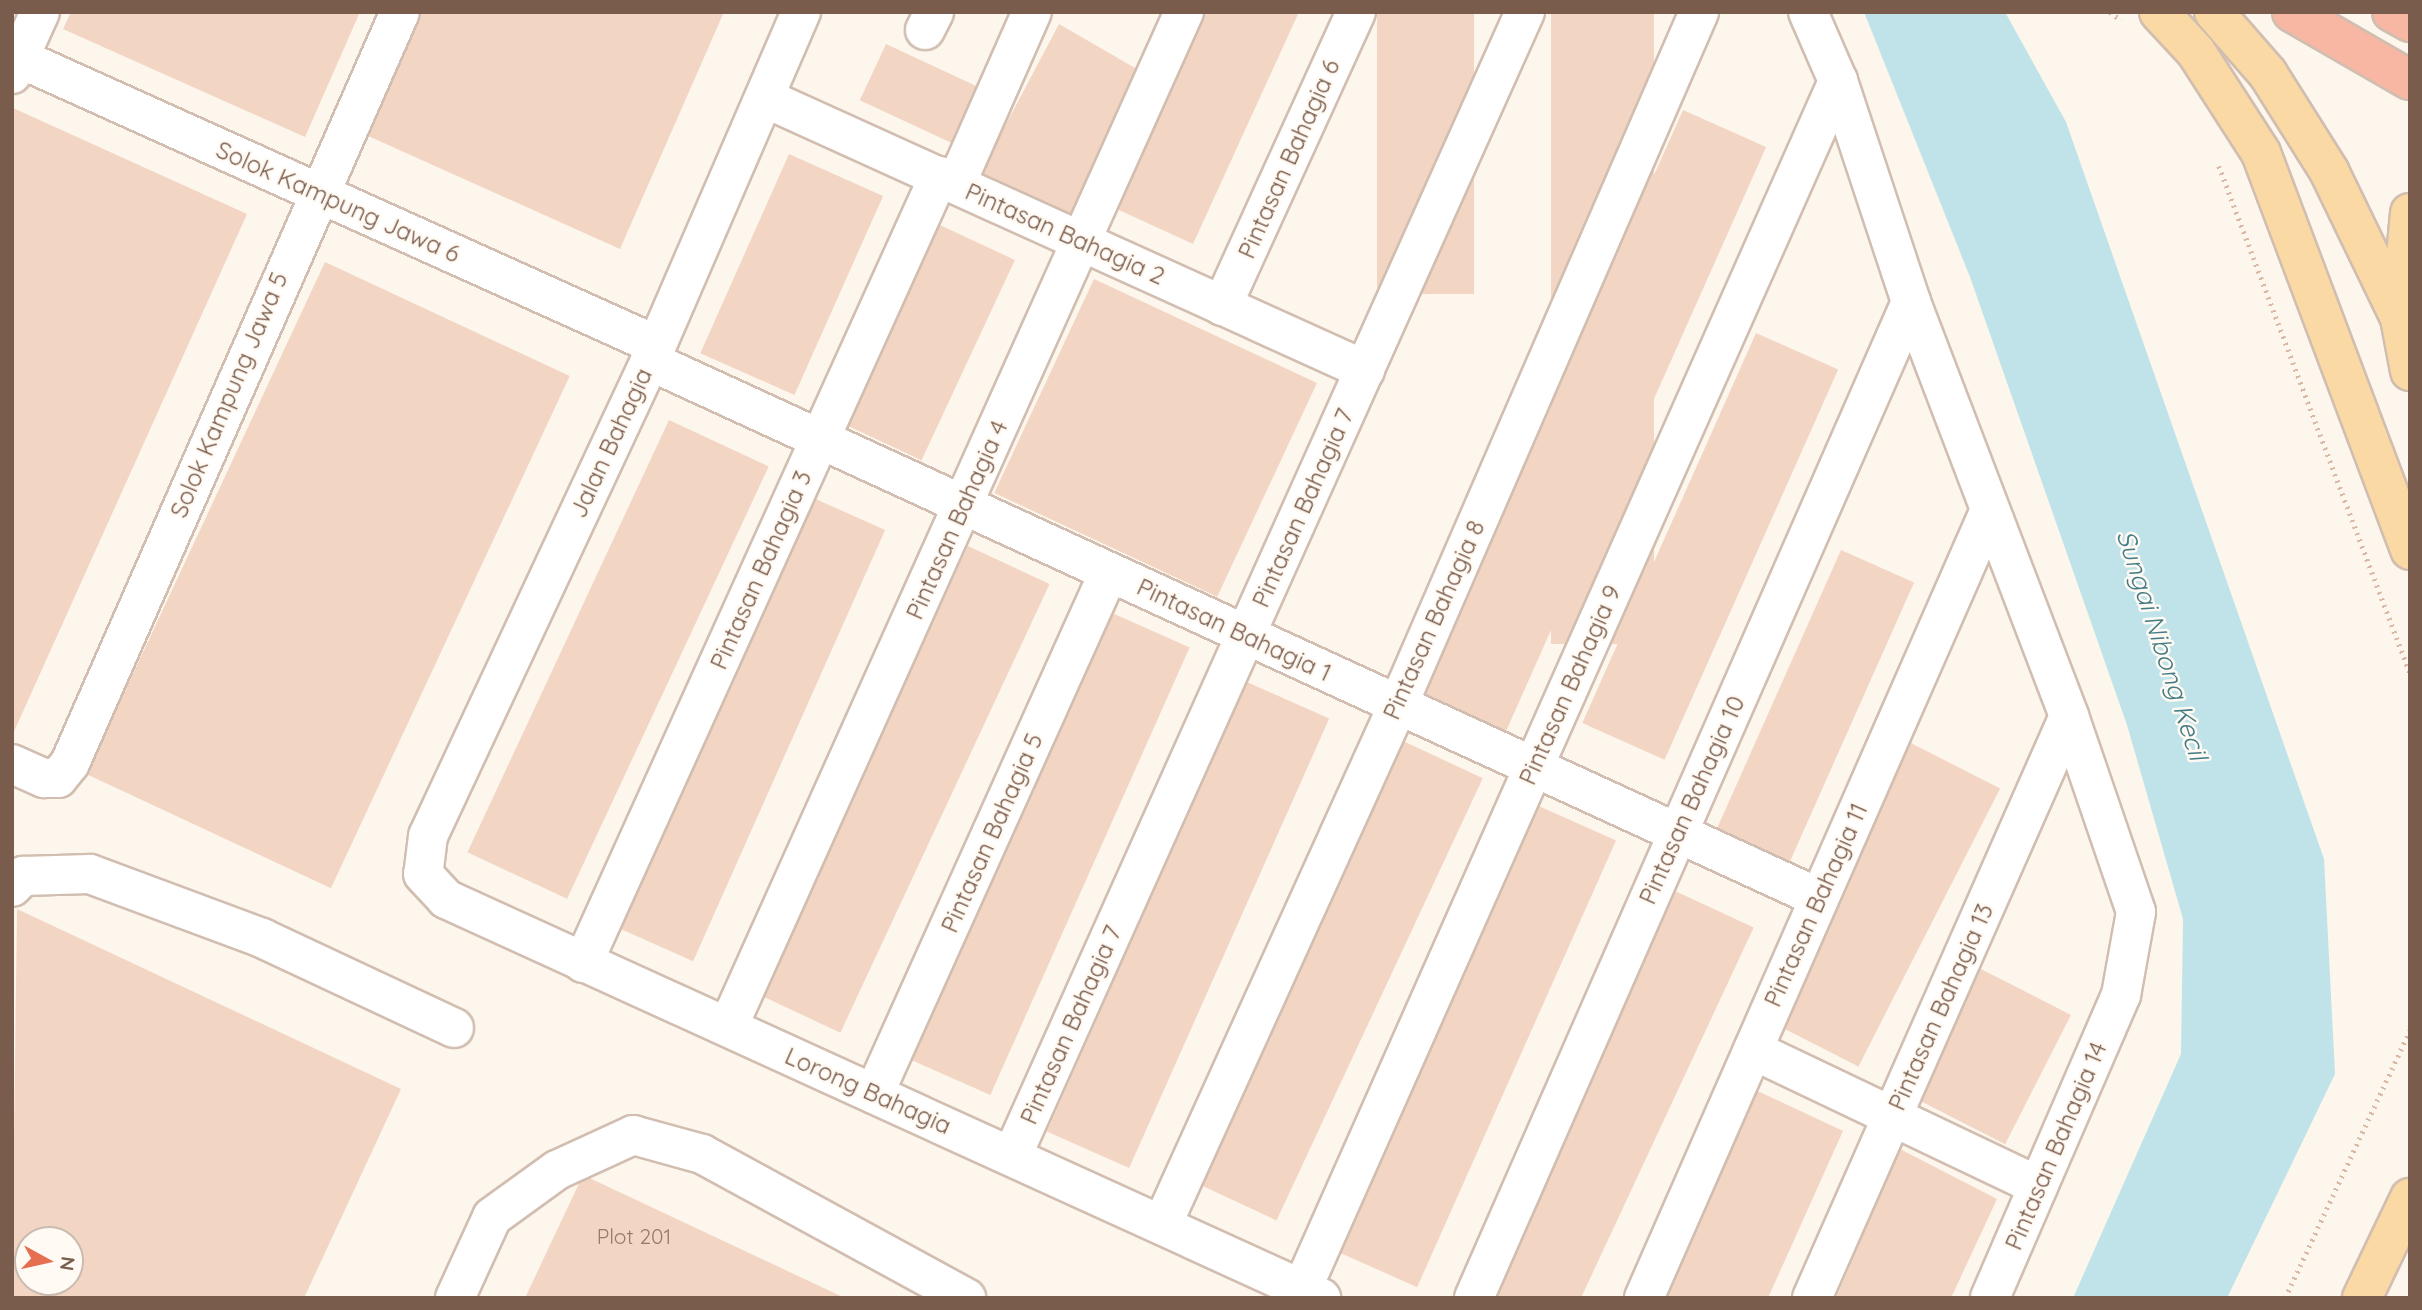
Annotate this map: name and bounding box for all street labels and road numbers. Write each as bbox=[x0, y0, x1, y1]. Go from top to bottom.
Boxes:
street label: Pintasan Bahagia 6 bbox=[1232, 55, 1346, 263]
street label: Solok Kampung Jawa 6 bbox=[212, 135, 464, 269]
street label: Pintasan Bahagia 2 bbox=[961, 177, 1169, 291]
street label: Solok Kampung Jawa 5 bbox=[164, 268, 294, 522]
street label: Jalan Bahagia bbox=[564, 364, 658, 522]
street label: Pintasan Bahagia 7 bbox=[1246, 404, 1360, 612]
street label: Pintasan Bahagia 4 bbox=[900, 416, 1014, 624]
street label: Pintasan Bahagia 3 bbox=[704, 466, 818, 674]
street label: Pintasan Bahagia 8 bbox=[1377, 516, 1491, 724]
street label: Pintasan Bahagia 1 bbox=[1132, 572, 1336, 688]
street label: Pintasan Bahagia 9 bbox=[1513, 581, 1627, 789]
street label: Pintasan Bahagia 10 bbox=[1633, 691, 1751, 909]
street label: Pintasan Bahagia 5 bbox=[935, 729, 1049, 937]
street label: Pintasan Bahagia 11 bbox=[1758, 799, 1874, 1011]
street label: Pintasan Bahagia 13 bbox=[1882, 899, 2000, 1115]
street label: Pintasan Bahagia 7 bbox=[1014, 921, 1128, 1129]
street label: Pintasan Bahagia 14 bbox=[1999, 1038, 2113, 1254]
street label: Lorong Bahagia bbox=[780, 1041, 956, 1141]

